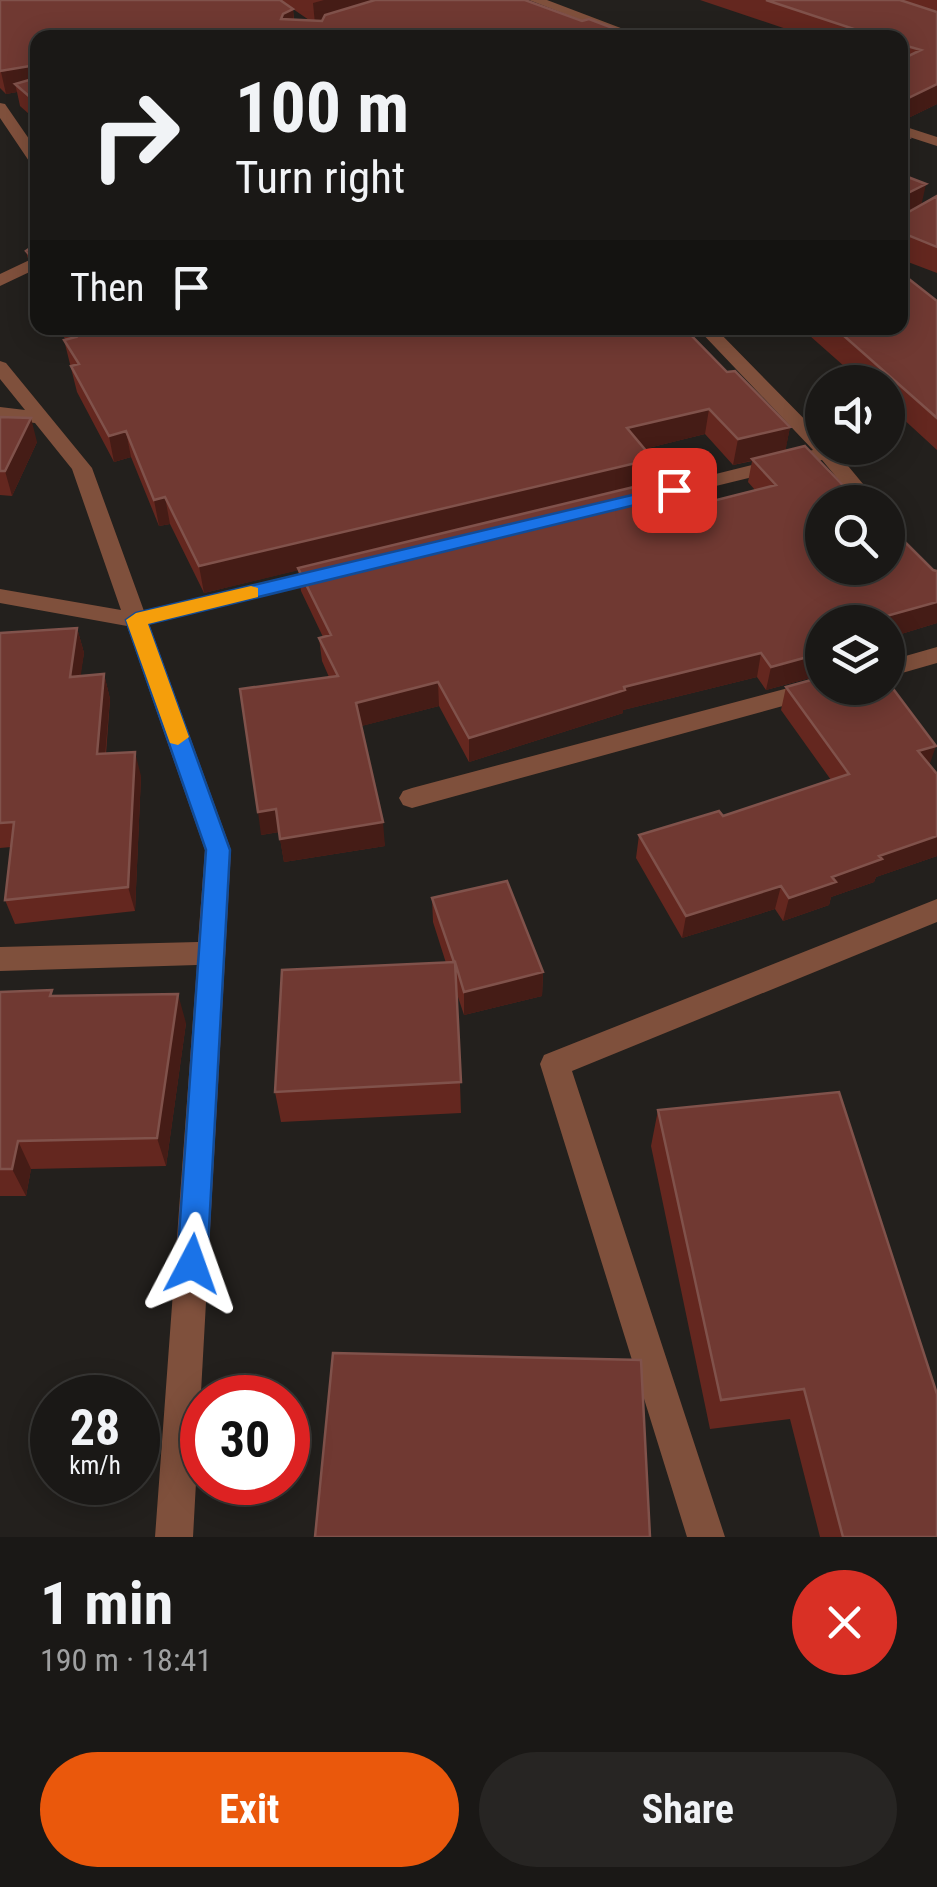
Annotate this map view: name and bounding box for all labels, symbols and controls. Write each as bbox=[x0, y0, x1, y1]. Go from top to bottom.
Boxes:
text: 100 m bbox=[235, 67, 409, 149]
icon: right bbox=[70, 70, 200, 200]
text: Turn right bbox=[235, 151, 405, 204]
icon: arrive bbox=[164, 260, 219, 315]
text: Then bbox=[70, 266, 144, 310]
map controls bbox=[805, 365, 905, 705]
button: sound bbox=[805, 365, 905, 465]
pin bbox=[632, 448, 717, 533]
icon: arrive bbox=[647, 463, 702, 518]
button: search bbox=[805, 485, 905, 585]
button: layers bbox=[805, 605, 905, 705]
position arrow bbox=[140, 1212, 244, 1316]
speed limit sign: 30 bbox=[180, 1375, 310, 1505]
text: 28 bbox=[70, 1399, 120, 1457]
text: km/h bbox=[69, 1451, 121, 1480]
text: 1 min bbox=[40, 1568, 173, 1639]
button: close bbox=[792, 1570, 897, 1675]
text: 190 m · 18:41 bbox=[40, 1641, 212, 1679]
button: Exit bbox=[40, 1752, 459, 1867]
button: Share bbox=[479, 1752, 897, 1867]

